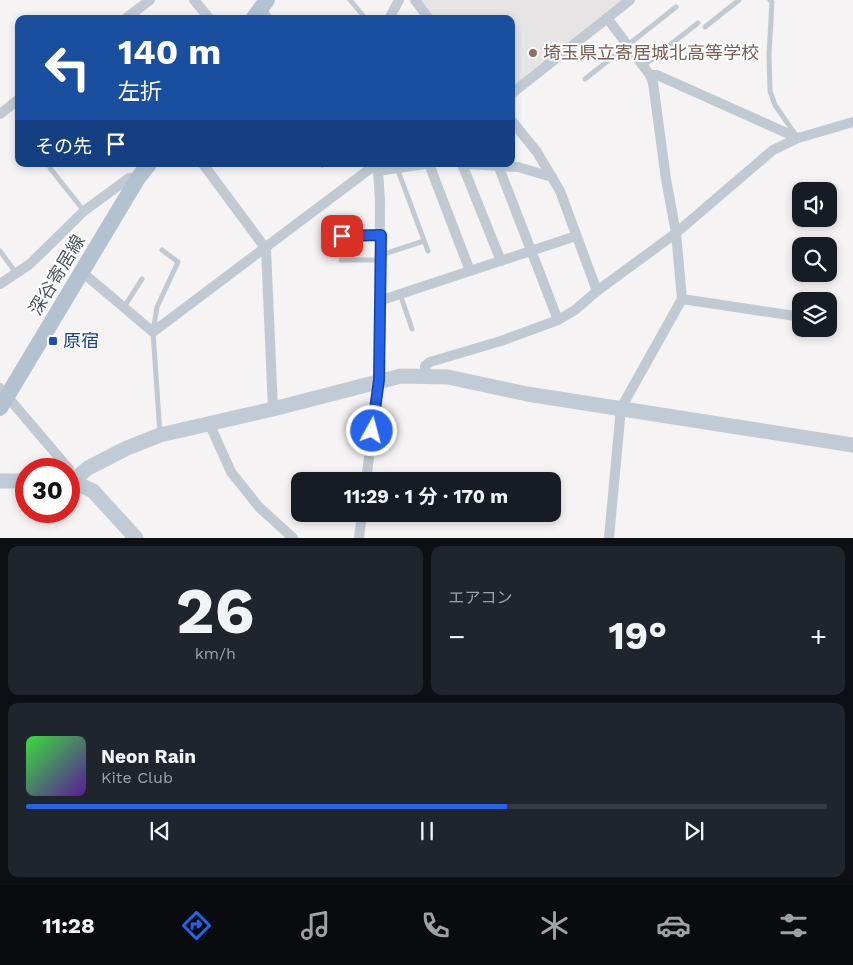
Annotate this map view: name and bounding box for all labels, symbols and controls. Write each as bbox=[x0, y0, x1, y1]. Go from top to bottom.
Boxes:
text: 140 m bbox=[118, 31, 221, 73]
icon: left bbox=[35, 35, 100, 100]
place label: 埼玉県立寄居城北高等学校 bbox=[543, 42, 759, 63]
marker: 埼玉県立寄居城北高等学校 bbox=[527, 47, 539, 59]
text: 左折 bbox=[118, 79, 162, 104]
icon: arrive bbox=[102, 130, 130, 158]
text: その先 bbox=[35, 135, 92, 158]
map controls bbox=[792, 182, 837, 337]
button: sound bbox=[792, 182, 837, 227]
pin bbox=[321, 215, 363, 257]
icon: arrive bbox=[328, 222, 356, 250]
street label: 深谷寄居線 bbox=[24, 231, 89, 319]
button: search bbox=[792, 237, 837, 282]
button: layers bbox=[792, 292, 837, 337]
place label: 原宿 bbox=[63, 330, 99, 351]
marker: 原宿 bbox=[47, 335, 59, 347]
position arrow bbox=[345, 404, 397, 456]
speed limit sign: 30 bbox=[15, 458, 80, 523]
text: 11:29 · 1 分 · 170 m bbox=[344, 485, 508, 508]
text: 26 bbox=[176, 573, 255, 649]
text: エアコン bbox=[449, 588, 513, 607]
text: 19° bbox=[608, 614, 667, 658]
text: − bbox=[449, 620, 465, 653]
text: + bbox=[810, 620, 827, 653]
text: km/h bbox=[195, 644, 236, 663]
text: Neon Rain bbox=[101, 745, 196, 768]
text: Kite Club bbox=[101, 768, 173, 787]
icon: previous bbox=[146, 817, 174, 845]
icon: pause bbox=[413, 817, 441, 845]
icon: next bbox=[680, 817, 708, 845]
icon: directions bbox=[179, 908, 214, 943]
icon: music bbox=[298, 908, 333, 943]
icon: phone bbox=[418, 908, 453, 943]
icon: climate bbox=[537, 908, 572, 943]
icon: car bbox=[656, 908, 691, 943]
icon: filters bbox=[776, 908, 811, 943]
text: 11:28 bbox=[42, 913, 95, 938]

